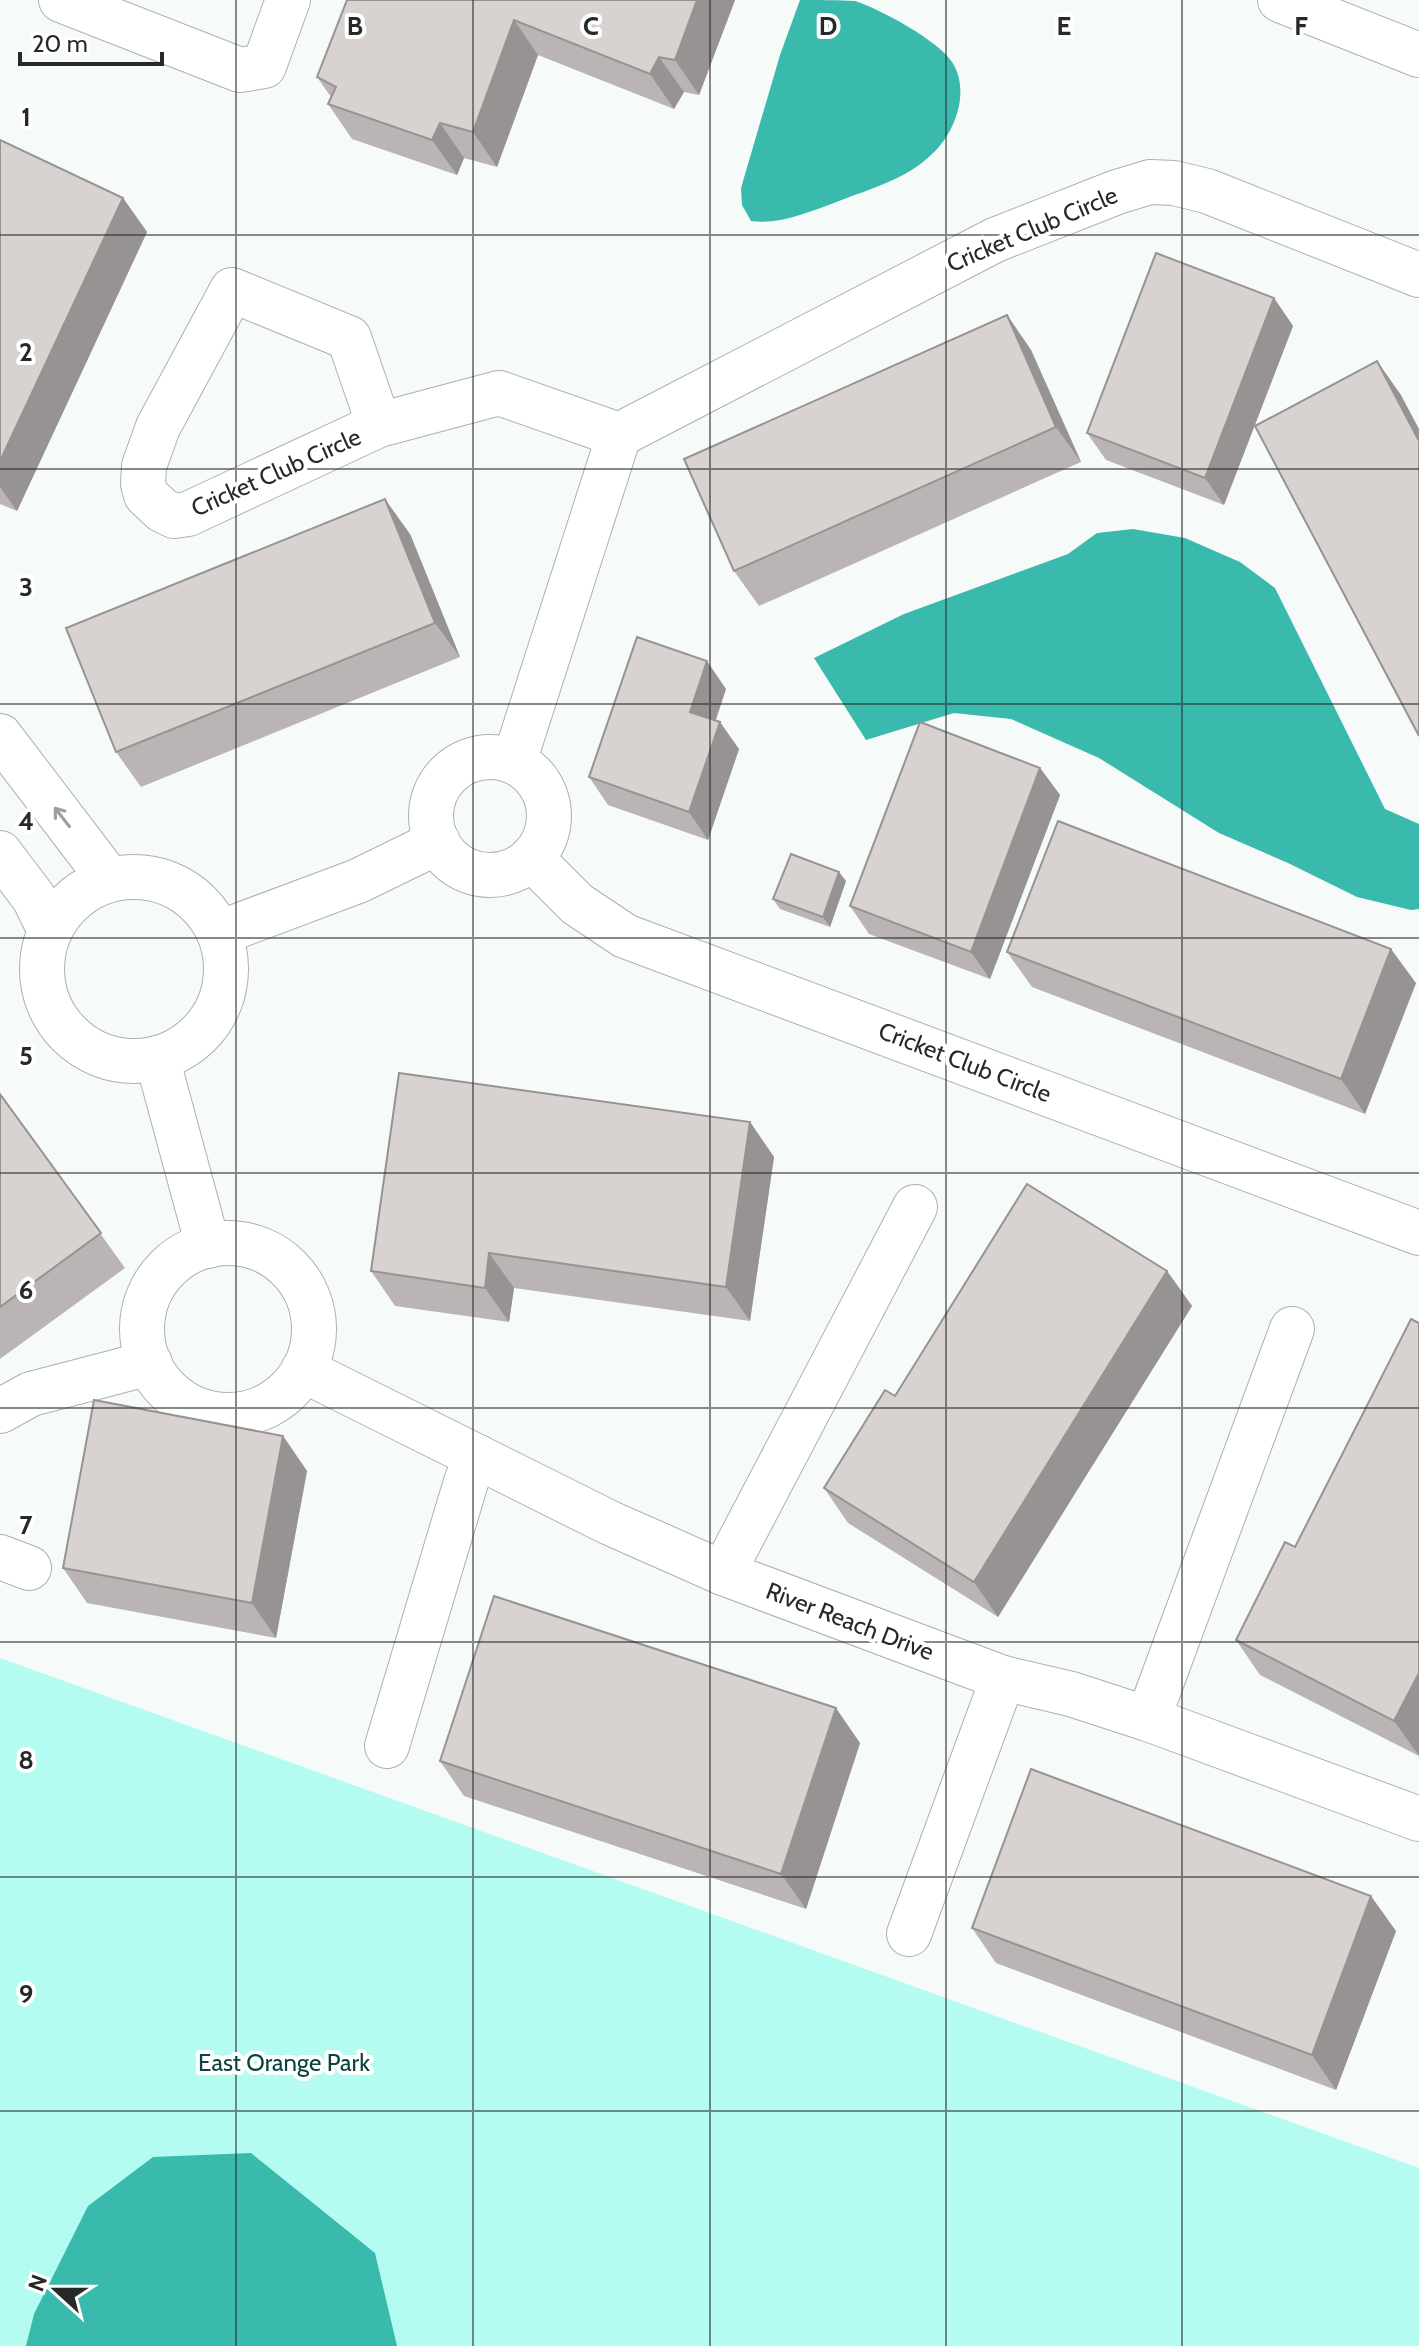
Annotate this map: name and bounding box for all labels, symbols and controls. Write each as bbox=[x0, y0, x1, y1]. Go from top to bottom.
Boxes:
text: B bbox=[347, 10, 363, 42]
text: C bbox=[583, 10, 599, 42]
text: D bbox=[819, 10, 837, 42]
text: E bbox=[1057, 10, 1071, 42]
text: F bbox=[1294, 10, 1308, 42]
scale bar bbox=[20, 16, 162, 66]
text: 20 m bbox=[32, 29, 88, 58]
text: 1 bbox=[21, 101, 31, 133]
street label: Cricket Club Circle bbox=[942, 180, 1122, 278]
text: 2 bbox=[19, 336, 33, 368]
street label: Cricket Club Circle bbox=[187, 422, 365, 522]
text: 3 bbox=[19, 571, 33, 603]
text: 4 bbox=[18, 805, 34, 837]
one-way arrow bbox=[54, 806, 71, 828]
street label: Cricket Club Circle bbox=[875, 1016, 1055, 1108]
text: 5 bbox=[19, 1040, 33, 1072]
text: 6 bbox=[19, 1274, 33, 1306]
text: 7 bbox=[19, 1509, 33, 1541]
street label: River Reach Drive bbox=[762, 1576, 938, 1666]
text: 8 bbox=[18, 1744, 34, 1776]
text: 9 bbox=[19, 1978, 33, 2010]
park label: East Orange Park bbox=[198, 2048, 370, 2077]
north arrow bbox=[16, 2250, 96, 2330]
text: N bbox=[22, 2271, 53, 2295]

